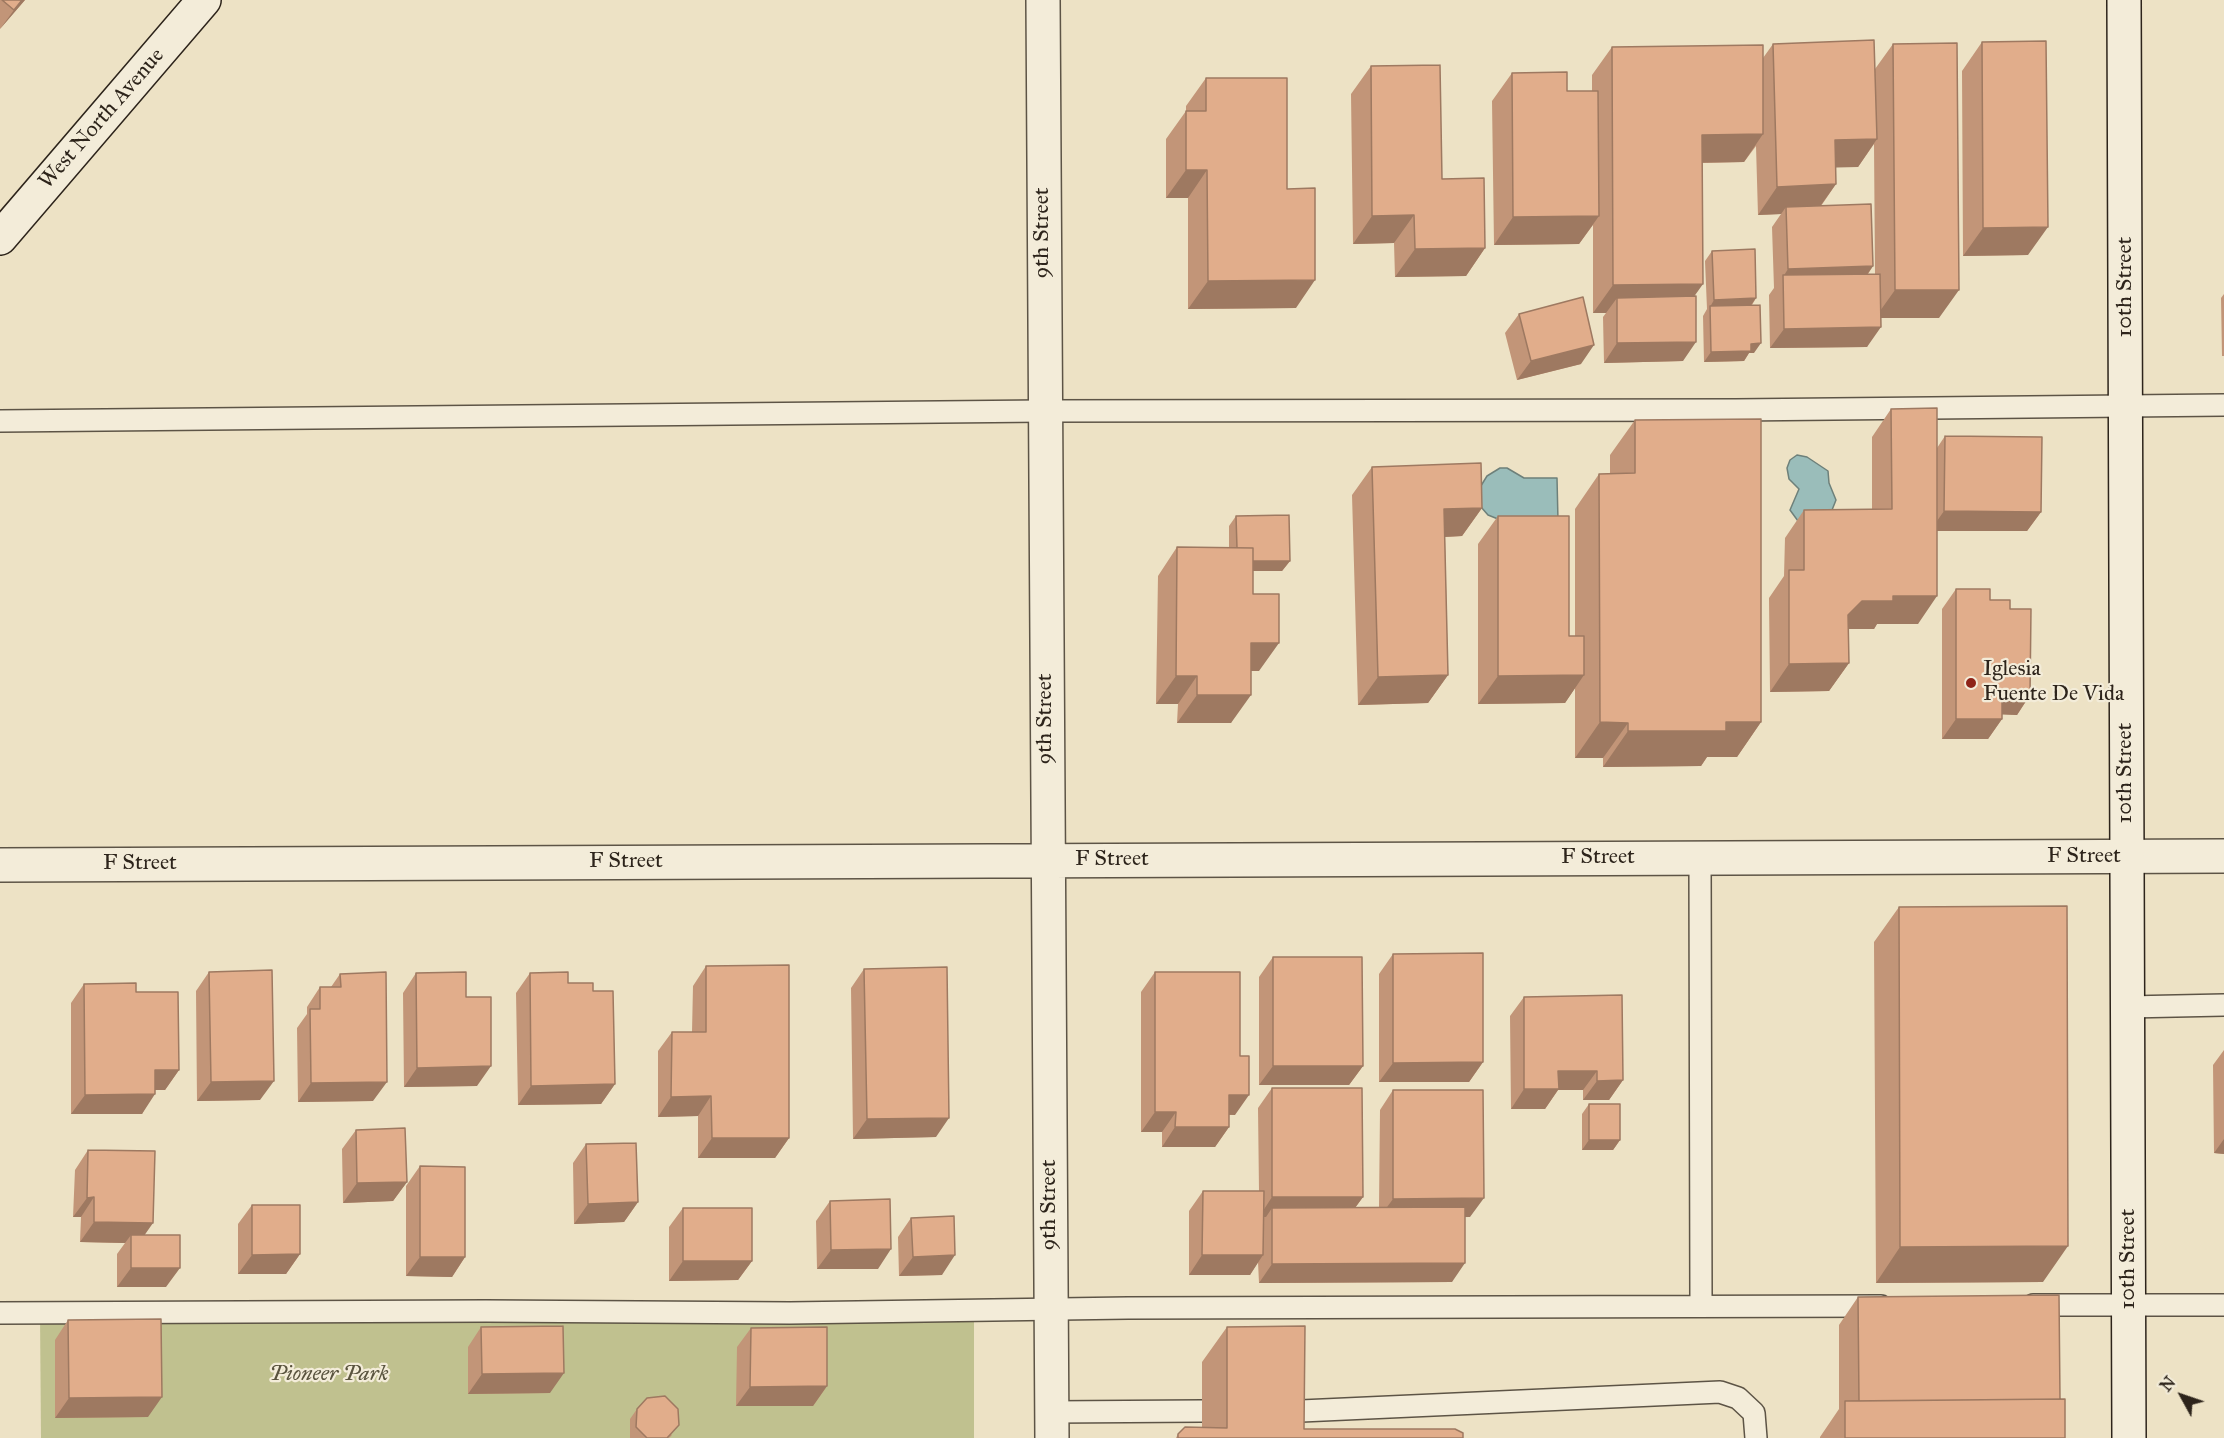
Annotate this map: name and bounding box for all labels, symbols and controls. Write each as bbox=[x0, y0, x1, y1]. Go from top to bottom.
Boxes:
street label: West North Avenue bbox=[34, 43, 170, 195]
street label: 9th Street bbox=[1030, 187, 1056, 279]
street label: 10th Street bbox=[2113, 237, 2139, 337]
place label: Iglesia Fuente De Vida bbox=[1983, 657, 2124, 708]
street label: 9th Street bbox=[1033, 673, 1059, 765]
marker: Iglesia Fuente De Vida bbox=[1964, 676, 1978, 690]
street label: 10th Street bbox=[2113, 723, 2139, 823]
street label: F Street bbox=[2047, 844, 2121, 870]
street label: F Street bbox=[1561, 845, 1635, 871]
street label: F Street bbox=[1075, 847, 1149, 873]
street label: F Street bbox=[589, 849, 663, 875]
street label: F Street bbox=[103, 851, 177, 877]
street label: 9th Street bbox=[1037, 1159, 1063, 1251]
street label: 10th Street bbox=[2116, 1209, 2142, 1309]
park label: Pioneer Park bbox=[269, 1362, 389, 1388]
north arrow bbox=[2152, 1366, 2212, 1426]
text: N bbox=[2156, 1373, 2179, 1395]

